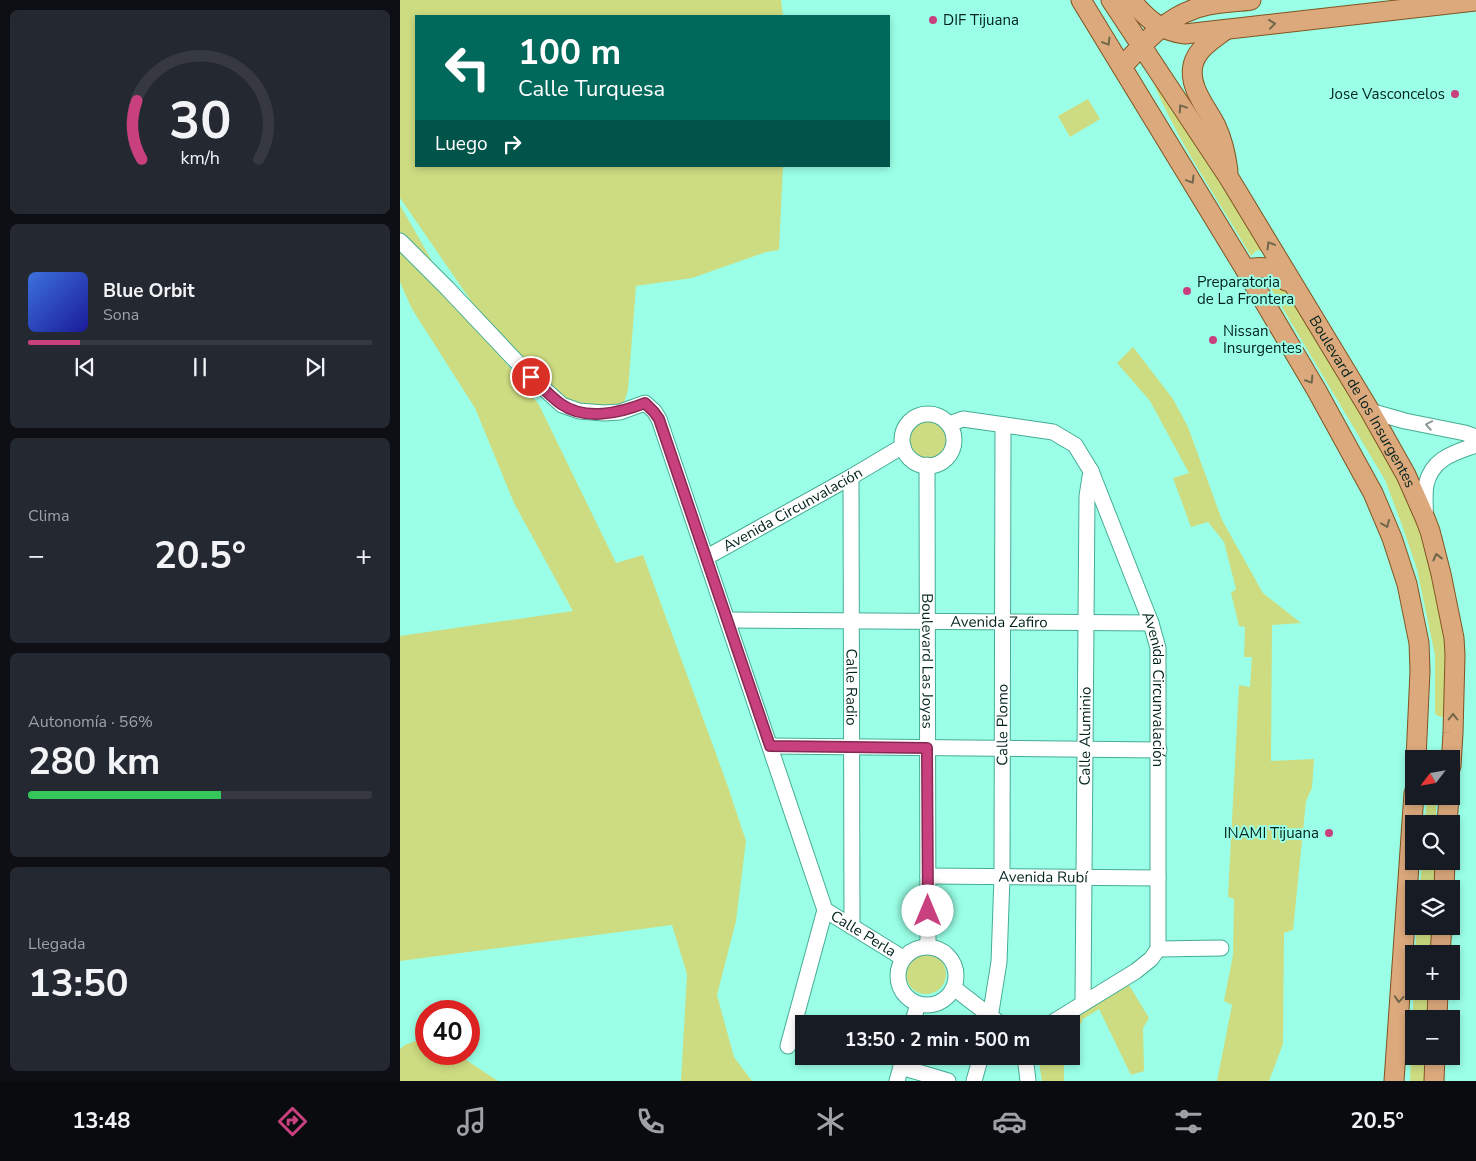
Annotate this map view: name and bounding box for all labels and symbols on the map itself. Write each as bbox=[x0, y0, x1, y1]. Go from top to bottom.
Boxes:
place label: DIF Tijuana bbox=[943, 10, 1019, 30]
marker: DIF Tijuana bbox=[927, 14, 939, 26]
one-way arrow bbox=[1268, 19, 1276, 30]
one-way arrow bbox=[1100, 36, 1110, 45]
place label: Jose Vasconcelos bbox=[1329, 84, 1445, 104]
marker: Jose Vasconcelos bbox=[1449, 88, 1461, 100]
one-way arrow bbox=[1179, 104, 1189, 113]
one-way arrow bbox=[1185, 175, 1195, 184]
one-way arrow bbox=[1266, 242, 1276, 251]
place label: Preparatoria de La Frontera bbox=[1197, 272, 1294, 309]
marker: Preparatoria de La Frontera bbox=[1181, 285, 1193, 297]
street label: Boulevard de los Insurgentes bbox=[1305, 312, 1420, 491]
place label: Nissan Insurgentes bbox=[1223, 321, 1302, 358]
marker: Nissan Insurgentes bbox=[1207, 334, 1219, 346]
pin bbox=[510, 356, 552, 398]
one-way arrow bbox=[1303, 375, 1313, 384]
one-way arrow bbox=[1424, 421, 1433, 431]
street label: Avenida Circunvalación bbox=[719, 462, 866, 556]
one-way arrow bbox=[1380, 519, 1391, 528]
one-way arrow bbox=[1432, 552, 1443, 561]
street label: Boulevard Las Joyas bbox=[917, 593, 938, 729]
street label: Avenida Circunvalación bbox=[1137, 609, 1168, 767]
street label: Avenida Zafiro bbox=[950, 612, 1048, 632]
street label: Calle Radio bbox=[841, 648, 862, 726]
street label: Calle Plomo bbox=[992, 684, 1012, 766]
street label: Calle Aluminio bbox=[1075, 686, 1095, 786]
one-way arrow bbox=[1448, 713, 1458, 721]
north arrow bbox=[1405, 750, 1460, 805]
place label: INAMI Tijuana bbox=[1224, 823, 1319, 843]
marker: INAMI Tijuana bbox=[1323, 827, 1335, 839]
street label: Avenida Rubí bbox=[998, 867, 1089, 887]
position arrow bbox=[901, 884, 953, 936]
street label: Calle Perla bbox=[827, 906, 900, 961]
one-way arrow bbox=[1394, 995, 1405, 1003]
speed limit sign: 40 bbox=[415, 1000, 480, 1065]

